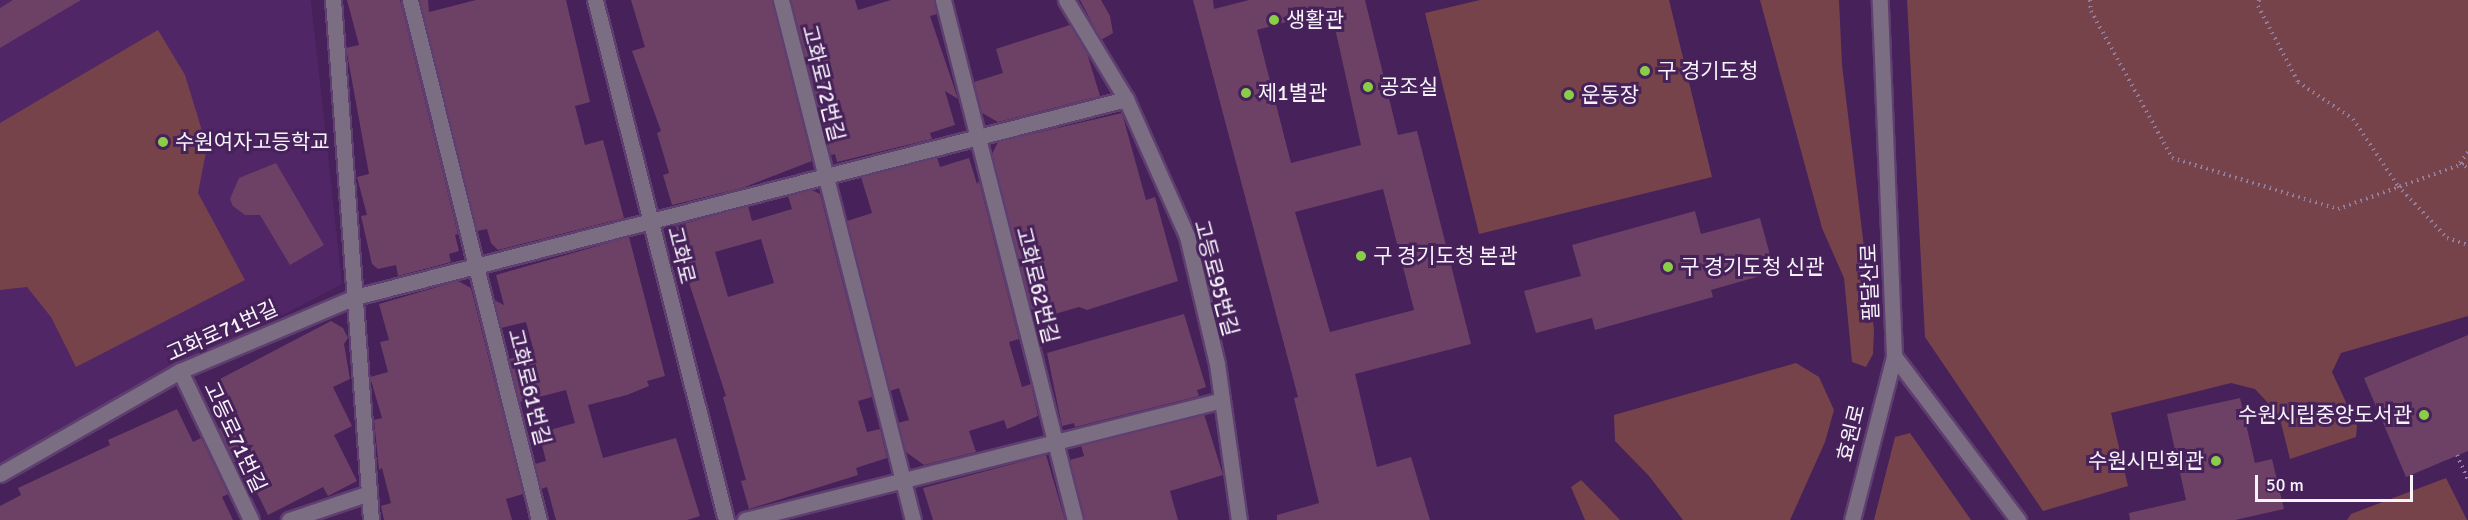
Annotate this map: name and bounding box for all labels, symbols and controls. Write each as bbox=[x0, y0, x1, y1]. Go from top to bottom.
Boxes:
place label: 생활관 bbox=[1286, 7, 1344, 33]
marker: 생활관 bbox=[1267, 13, 1281, 27]
street label: 고화로72번길 bbox=[796, 22, 850, 144]
place label: 구 경기도청 bbox=[1657, 58, 1758, 84]
marker: 구 경기도청 bbox=[1638, 64, 1652, 78]
place label: 공조실 bbox=[1380, 74, 1438, 100]
place label: 제1별관 bbox=[1258, 80, 1327, 106]
marker: 공조실 bbox=[1361, 80, 1375, 94]
place label: 운동장 bbox=[1581, 82, 1639, 108]
marker: 제1별관 bbox=[1239, 86, 1253, 100]
marker: 운동장 bbox=[1562, 88, 1576, 102]
place label: 수원여자고등학교 bbox=[175, 129, 330, 155]
marker: 수원여자고등학교 bbox=[156, 135, 170, 149]
street label: 고등로95번길 bbox=[1188, 217, 1244, 339]
street label: 고화로 bbox=[662, 224, 700, 286]
street label: 고화로62번길 bbox=[1010, 224, 1064, 346]
place label: 구 경기도청 본관 bbox=[1373, 243, 1517, 269]
street label: 팔달산로 bbox=[1856, 243, 1884, 321]
marker: 구 경기도청 본관 bbox=[1354, 249, 1368, 263]
place label: 구 경기도청 신관 bbox=[1680, 254, 1824, 280]
marker: 구 경기도청 신관 bbox=[1661, 260, 1675, 274]
street label: 고화로71번길 bbox=[162, 295, 282, 367]
street label: 고화로61번길 bbox=[502, 326, 556, 448]
street label: 고등로71번길 bbox=[198, 378, 272, 496]
street label: 효원로 bbox=[1832, 402, 1870, 464]
place label: 수원시립중앙도서관 bbox=[2238, 402, 2412, 428]
marker: 수원시립중앙도서관 bbox=[2417, 408, 2431, 422]
place label: 수원시민회관 bbox=[2088, 448, 2204, 474]
marker: 수원시민회관 bbox=[2209, 454, 2223, 468]
scale bar bbox=[2258, 463, 2416, 501]
text: 50 m bbox=[2266, 474, 2304, 496]

